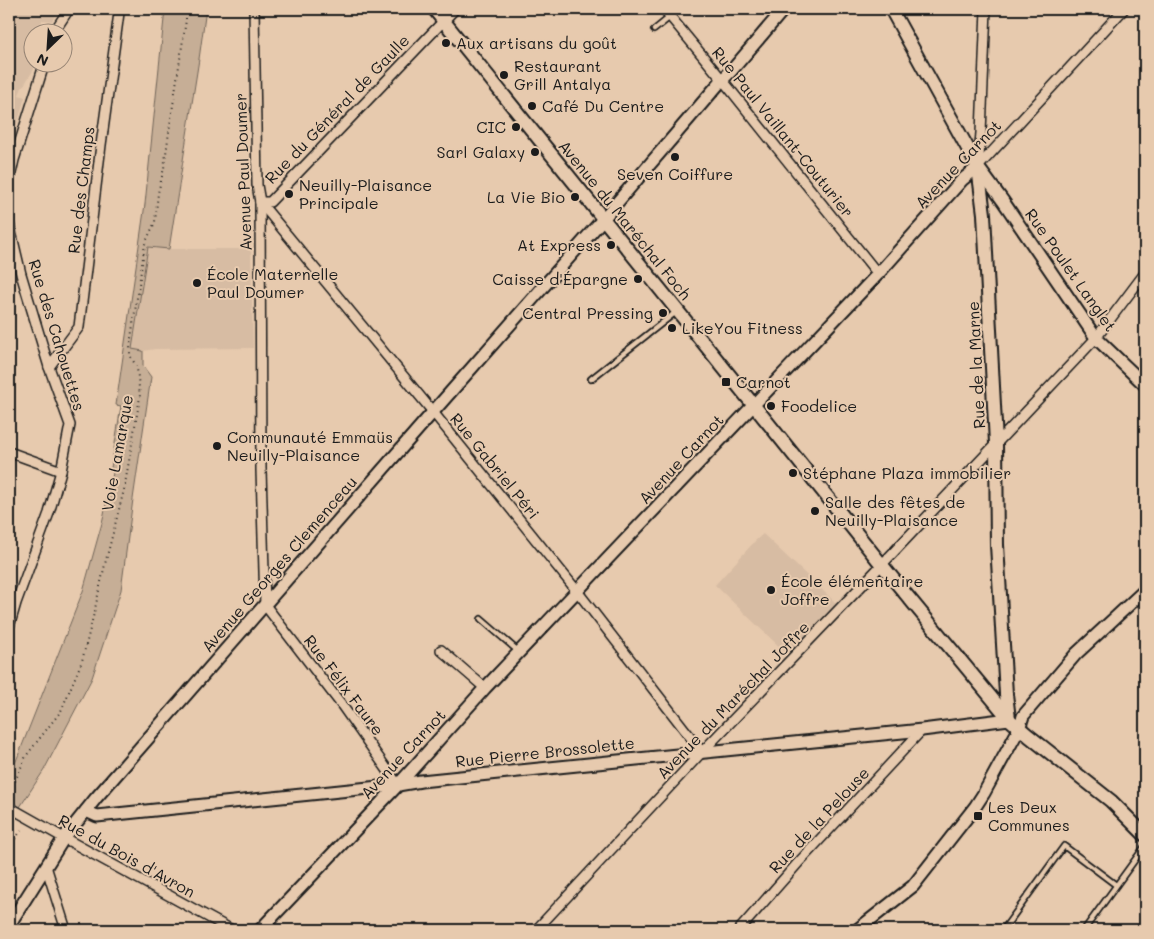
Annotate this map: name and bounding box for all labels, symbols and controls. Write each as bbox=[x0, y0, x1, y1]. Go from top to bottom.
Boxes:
north arrow bbox=[22, 22, 72, 72]
street label: Rue du Général de Gaulle bbox=[260, 30, 413, 188]
place label: Aux artisans du goût bbox=[456, 32, 617, 53]
marker: Aux artisans du goût bbox=[440, 37, 452, 49]
street label: Rue Paul Vaillant-Couturier bbox=[708, 42, 859, 221]
text: N bbox=[33, 49, 51, 71]
place label: Restaurant Grill Antalya bbox=[514, 55, 611, 94]
marker: Restaurant Grill Antalya bbox=[498, 69, 510, 81]
street label: Avenue Paul Doumer bbox=[229, 93, 256, 251]
place label: Café Du Centre bbox=[542, 95, 664, 116]
marker: Café Du Centre bbox=[526, 100, 538, 112]
street label: Avenue Carnot bbox=[910, 115, 1005, 212]
place label: CIC bbox=[476, 116, 506, 137]
marker: CIC bbox=[510, 121, 522, 133]
street label: Rue des Champs bbox=[62, 125, 99, 255]
street label: Avenue du Maréchal Foch bbox=[554, 136, 696, 304]
place label: Sarl Galaxy bbox=[437, 141, 525, 162]
marker: Sarl Galaxy bbox=[529, 146, 541, 158]
marker: Seven Coiffure bbox=[669, 151, 681, 163]
place label: Seven Coiffure bbox=[617, 163, 733, 184]
place label: Neuilly-Plaisance Principale bbox=[299, 174, 432, 213]
place label: La Vie Bio bbox=[487, 186, 565, 207]
marker: Neuilly-Plaisance Principale bbox=[283, 188, 295, 200]
marker: La Vie Bio bbox=[569, 191, 581, 203]
street label: Rue Poulet Langlet bbox=[1021, 204, 1122, 335]
place label: At Express bbox=[517, 234, 601, 255]
marker: At Express bbox=[605, 239, 617, 251]
street label: Rue des Cahouettes bbox=[24, 257, 91, 413]
place label: École Maternelle Paul Doumer bbox=[207, 263, 339, 302]
place label: Caisse d'Épargne bbox=[492, 268, 628, 289]
marker: Caisse d'Épargne bbox=[632, 273, 644, 285]
marker: École Maternelle Paul Doumer bbox=[191, 277, 203, 289]
street label: Rue de la Marne bbox=[962, 301, 989, 429]
place label: Central Pressing bbox=[522, 302, 653, 323]
marker: Central Pressing bbox=[657, 307, 669, 319]
place label: LikeYou Fitness bbox=[682, 317, 803, 338]
marker: LikeYou Fitness bbox=[666, 322, 678, 334]
place label: Carnot bbox=[736, 371, 791, 392]
marker: Carnot bbox=[720, 376, 732, 388]
street label: Voie Lamarque bbox=[96, 393, 137, 513]
place label: Foodelice bbox=[781, 395, 857, 416]
marker: Foodelice bbox=[765, 400, 777, 412]
street label: Rue Gabriel Péri bbox=[446, 408, 545, 523]
street label: Avenue Carnot bbox=[634, 409, 728, 508]
place label: Communauté Emmaüs Neuilly-Plaisance bbox=[227, 426, 393, 465]
marker: Communauté Emmaüs Neuilly-Plaisance bbox=[211, 440, 223, 452]
place label: Stéphane Plaza immobilier bbox=[803, 462, 1011, 483]
marker: Stéphane Plaza immobilier bbox=[787, 467, 799, 479]
street label: Avenue Georges Clemenceau bbox=[196, 471, 361, 656]
place label: Salle des fêtes de Neuilly-Plaisance bbox=[825, 491, 965, 530]
marker: Salle des fêtes de Neuilly-Plaisance bbox=[809, 505, 821, 517]
place label: École élémentaire Joffre bbox=[781, 570, 923, 609]
marker: École élémentaire Joffre bbox=[765, 584, 777, 596]
street label: Avenue du Maréchal Joffre bbox=[652, 616, 814, 783]
street label: Rue Félix Faure bbox=[300, 630, 389, 739]
street label: Avenue Carnot bbox=[356, 704, 450, 803]
street label: Rue Pierre Brossolette bbox=[454, 732, 636, 771]
street label: Rue de la Pelouse bbox=[764, 762, 873, 877]
place label: Les Deux Communes bbox=[988, 796, 1070, 835]
street label: Rue du Bois d'Avron bbox=[55, 809, 199, 902]
marker: Les Deux Communes bbox=[972, 810, 984, 822]

